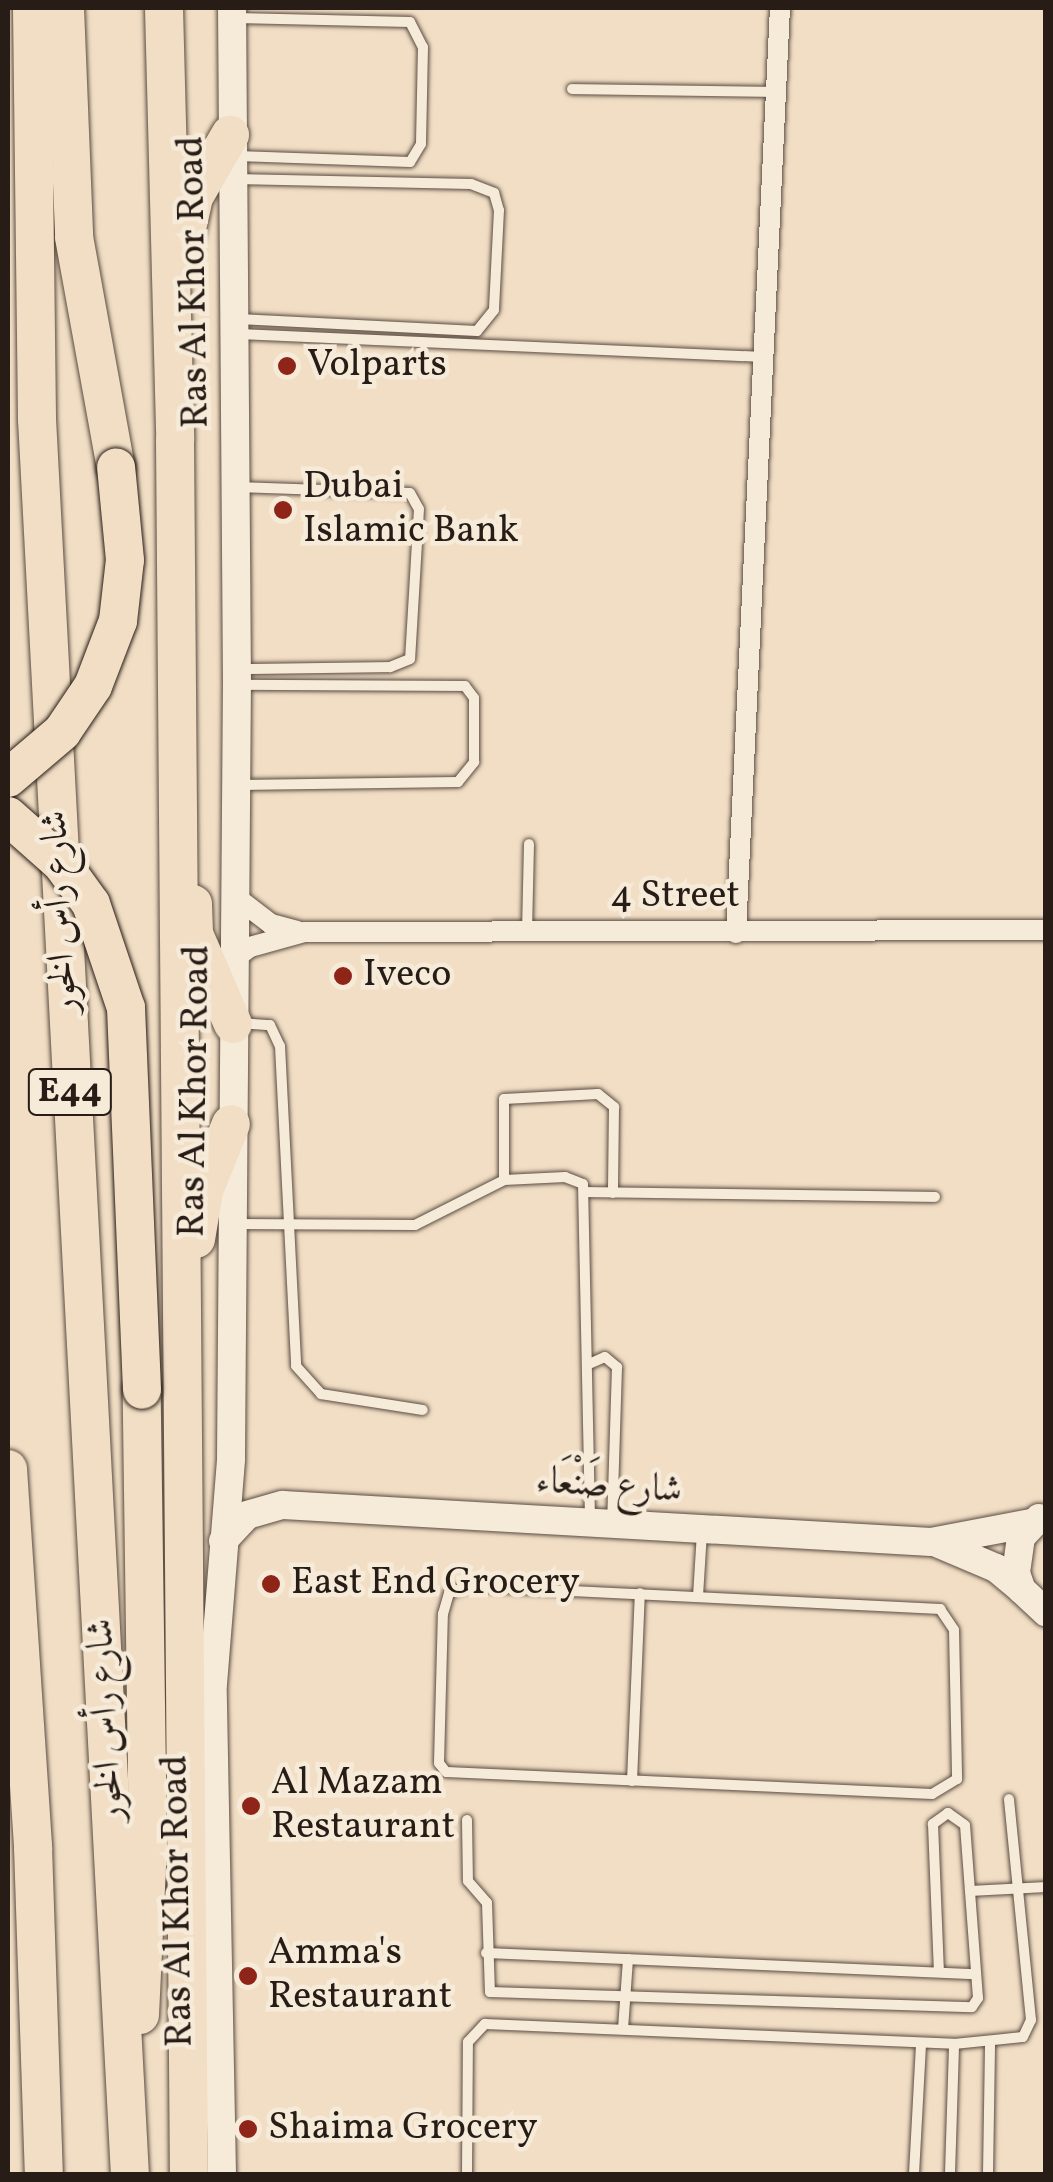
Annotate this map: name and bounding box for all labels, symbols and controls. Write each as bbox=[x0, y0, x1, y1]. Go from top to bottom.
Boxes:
street label: Ras Al Khor Road bbox=[170, 135, 220, 429]
place label: Volparts bbox=[307, 343, 447, 389]
marker: Volparts bbox=[276, 355, 298, 377]
place label: Dubai Islamic Bank bbox=[303, 465, 519, 554]
marker: Dubai Islamic Bank bbox=[272, 499, 294, 521]
street label: شارع رأس الخور bbox=[33, 809, 89, 1015]
street label: 4 Street bbox=[610, 874, 740, 920]
street label: Ras Al Khor Road bbox=[171, 944, 221, 1238]
place label: Iveco bbox=[363, 953, 451, 999]
marker: Iveco bbox=[332, 965, 354, 987]
road number: E44 bbox=[28, 1062, 112, 1122]
street label: شارع صَنْعَاء bbox=[534, 1459, 684, 1515]
place label: East End Grocery bbox=[291, 1561, 580, 1607]
marker: East End Grocery bbox=[260, 1573, 282, 1595]
street label: شارع رأس الخور bbox=[79, 1617, 135, 1823]
street label: Ras Al Khor Road bbox=[154, 1754, 204, 2048]
place label: Al Mazam Restaurant bbox=[271, 1761, 455, 1850]
marker: Al Mazam Restaurant bbox=[240, 1795, 262, 1817]
place label: Amma's Restaurant bbox=[268, 1931, 452, 2020]
marker: Amma's Restaurant bbox=[237, 1965, 259, 1987]
place label: Shaima Grocery bbox=[268, 2106, 538, 2152]
marker: Shaima Grocery bbox=[237, 2118, 259, 2140]

